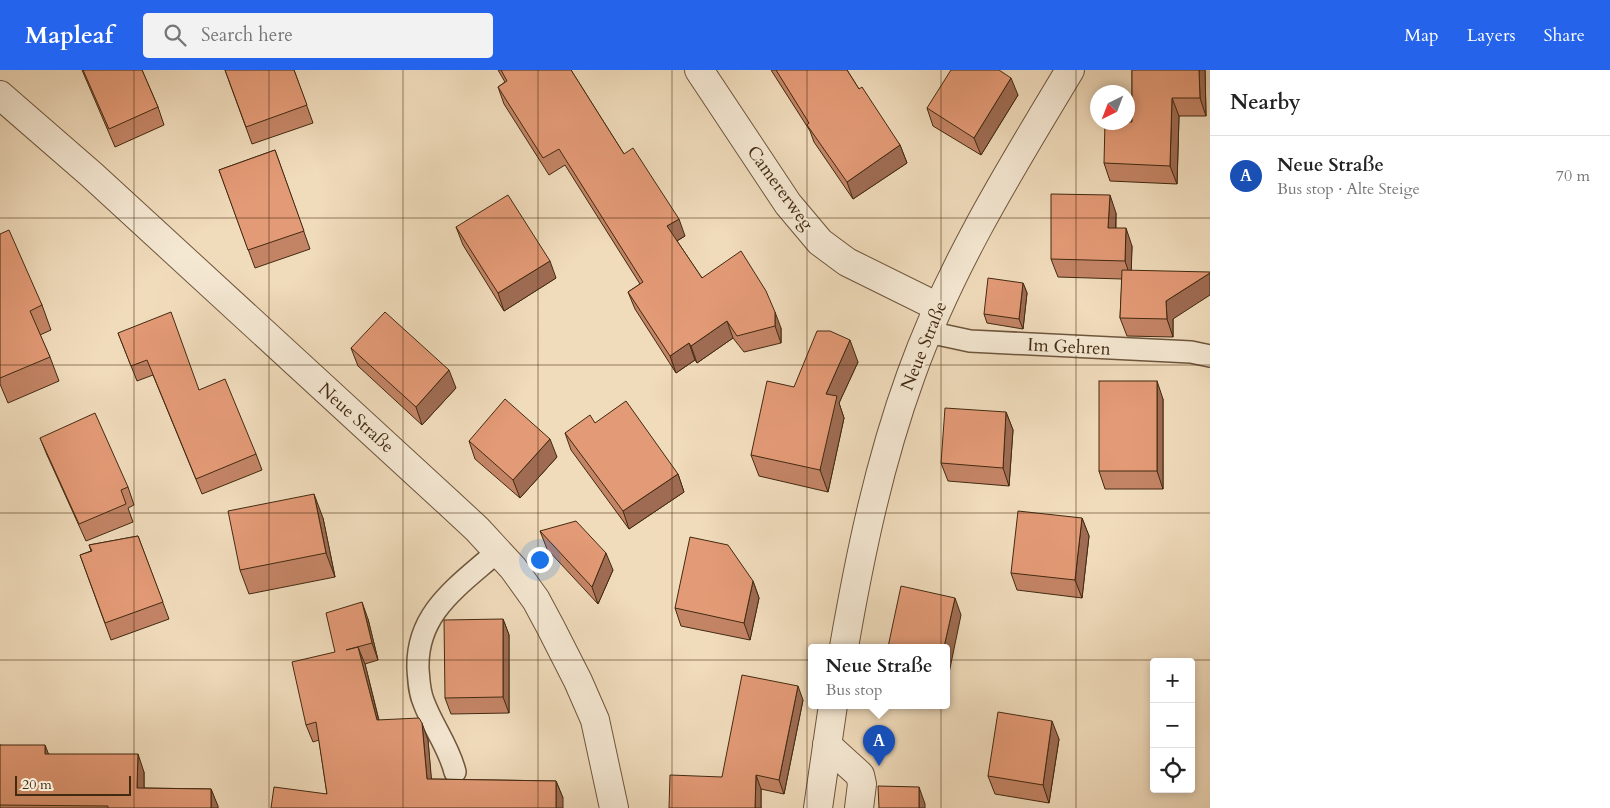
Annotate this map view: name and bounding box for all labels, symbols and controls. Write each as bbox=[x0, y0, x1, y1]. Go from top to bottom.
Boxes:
search box bbox=[143, 13, 493, 58]
text: Mapleaf bbox=[25, 19, 113, 52]
icon: search bbox=[161, 21, 189, 49]
text: Search here bbox=[201, 22, 293, 48]
text: Map bbox=[1404, 23, 1439, 48]
text: Layers bbox=[1467, 23, 1516, 48]
text: Share bbox=[1544, 23, 1585, 48]
north arrow bbox=[1090, 85, 1135, 130]
text: Nearby bbox=[1230, 88, 1301, 117]
street label: Camererweg bbox=[741, 141, 820, 236]
text: Neue Straße bbox=[1277, 152, 1384, 178]
text: A bbox=[1240, 165, 1252, 187]
text: 70 m bbox=[1556, 165, 1590, 187]
text: Bus stop · Alte Steige bbox=[1277, 178, 1420, 200]
street label: Neue Straße bbox=[895, 298, 953, 394]
street label: Im Gehren bbox=[1027, 332, 1112, 362]
street label: Neue Straße bbox=[313, 377, 399, 459]
your location bbox=[527, 547, 553, 573]
popup bbox=[808, 644, 950, 709]
text: Neue Straße bbox=[826, 653, 932, 679]
map controls bbox=[1150, 658, 1195, 793]
button: + bbox=[1150, 658, 1195, 703]
text: Bus stop bbox=[826, 679, 882, 701]
button: − bbox=[1150, 703, 1195, 748]
pin: A bbox=[863, 725, 895, 766]
button: locate bbox=[1150, 748, 1195, 793]
scale bar bbox=[15, 773, 131, 796]
text: 20 m bbox=[22, 775, 52, 794]

